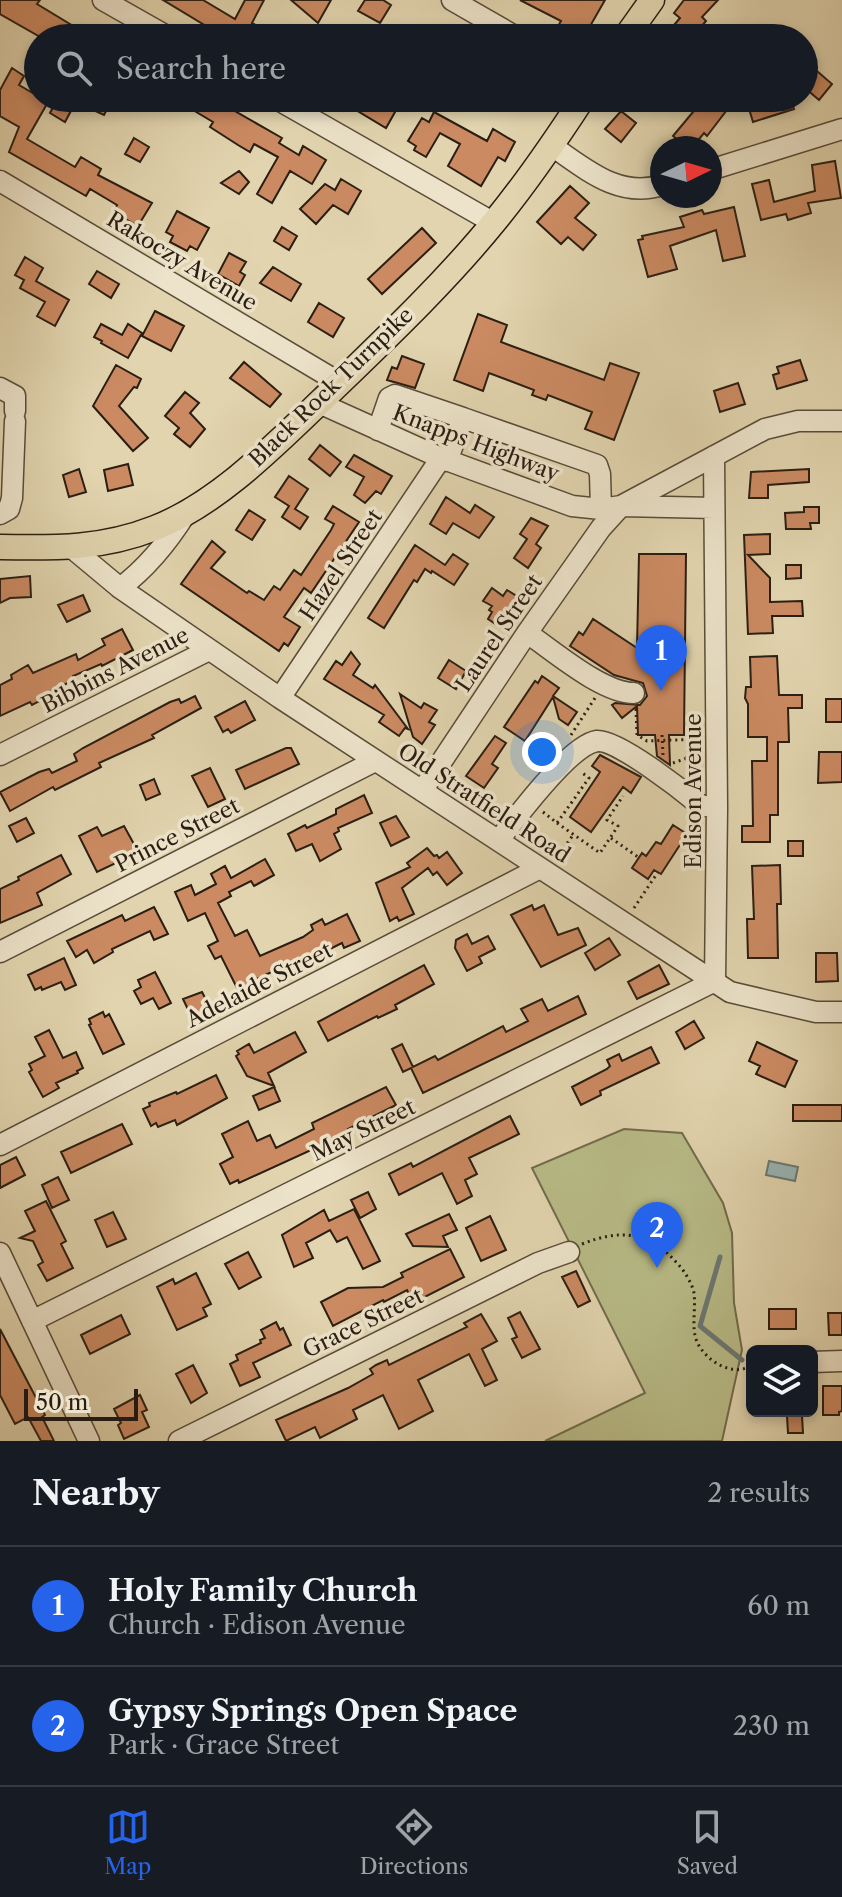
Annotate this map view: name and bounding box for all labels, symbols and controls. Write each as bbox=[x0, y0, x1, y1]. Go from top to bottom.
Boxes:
search box bbox=[24, 24, 818, 112]
icon: search bbox=[52, 46, 96, 90]
text: Search here bbox=[116, 50, 286, 87]
north arrow bbox=[650, 136, 722, 208]
street label: Rakoczy Avenue bbox=[102, 205, 262, 317]
street label: Black Rock Turnpike bbox=[243, 301, 419, 473]
street label: Knapps Highway bbox=[389, 399, 564, 487]
street label: Hazel Street bbox=[294, 504, 388, 626]
street label: Laurel Street bbox=[450, 569, 548, 697]
street label: Bibbins Avenue bbox=[37, 621, 193, 719]
pin: 1 bbox=[635, 625, 687, 691]
street label: Edison Avenue bbox=[680, 713, 707, 869]
your location bbox=[522, 732, 562, 772]
street label: Old Stratfield Road bbox=[393, 737, 575, 869]
street label: Prince Street bbox=[110, 792, 244, 878]
street label: Adelaide Street bbox=[180, 936, 337, 1034]
street label: May Street bbox=[306, 1093, 420, 1167]
pin: 2 bbox=[631, 1202, 683, 1268]
street label: Grace Street bbox=[298, 1282, 428, 1364]
map controls bbox=[746, 1345, 818, 1417]
button: layers bbox=[746, 1345, 818, 1417]
scale bar bbox=[24, 1385, 138, 1421]
text: 50 m bbox=[36, 1389, 88, 1416]
text: Nearby bbox=[32, 1472, 160, 1514]
text: 2 results bbox=[707, 1477, 810, 1509]
text: Holy Family Church bbox=[108, 1572, 418, 1609]
text: 1 bbox=[52, 1590, 64, 1622]
text: 60 m bbox=[747, 1590, 810, 1622]
text: Church · Edison Avenue bbox=[108, 1609, 406, 1641]
text: Gypsy Springs Open Space bbox=[108, 1692, 517, 1729]
text: 2 bbox=[50, 1710, 66, 1742]
text: 230 m bbox=[733, 1710, 810, 1742]
text: Park · Grace Street bbox=[108, 1729, 339, 1761]
tab: Map bbox=[104, 1805, 151, 1880]
tab: Directions bbox=[360, 1805, 468, 1880]
tab: Saved bbox=[677, 1805, 738, 1880]

